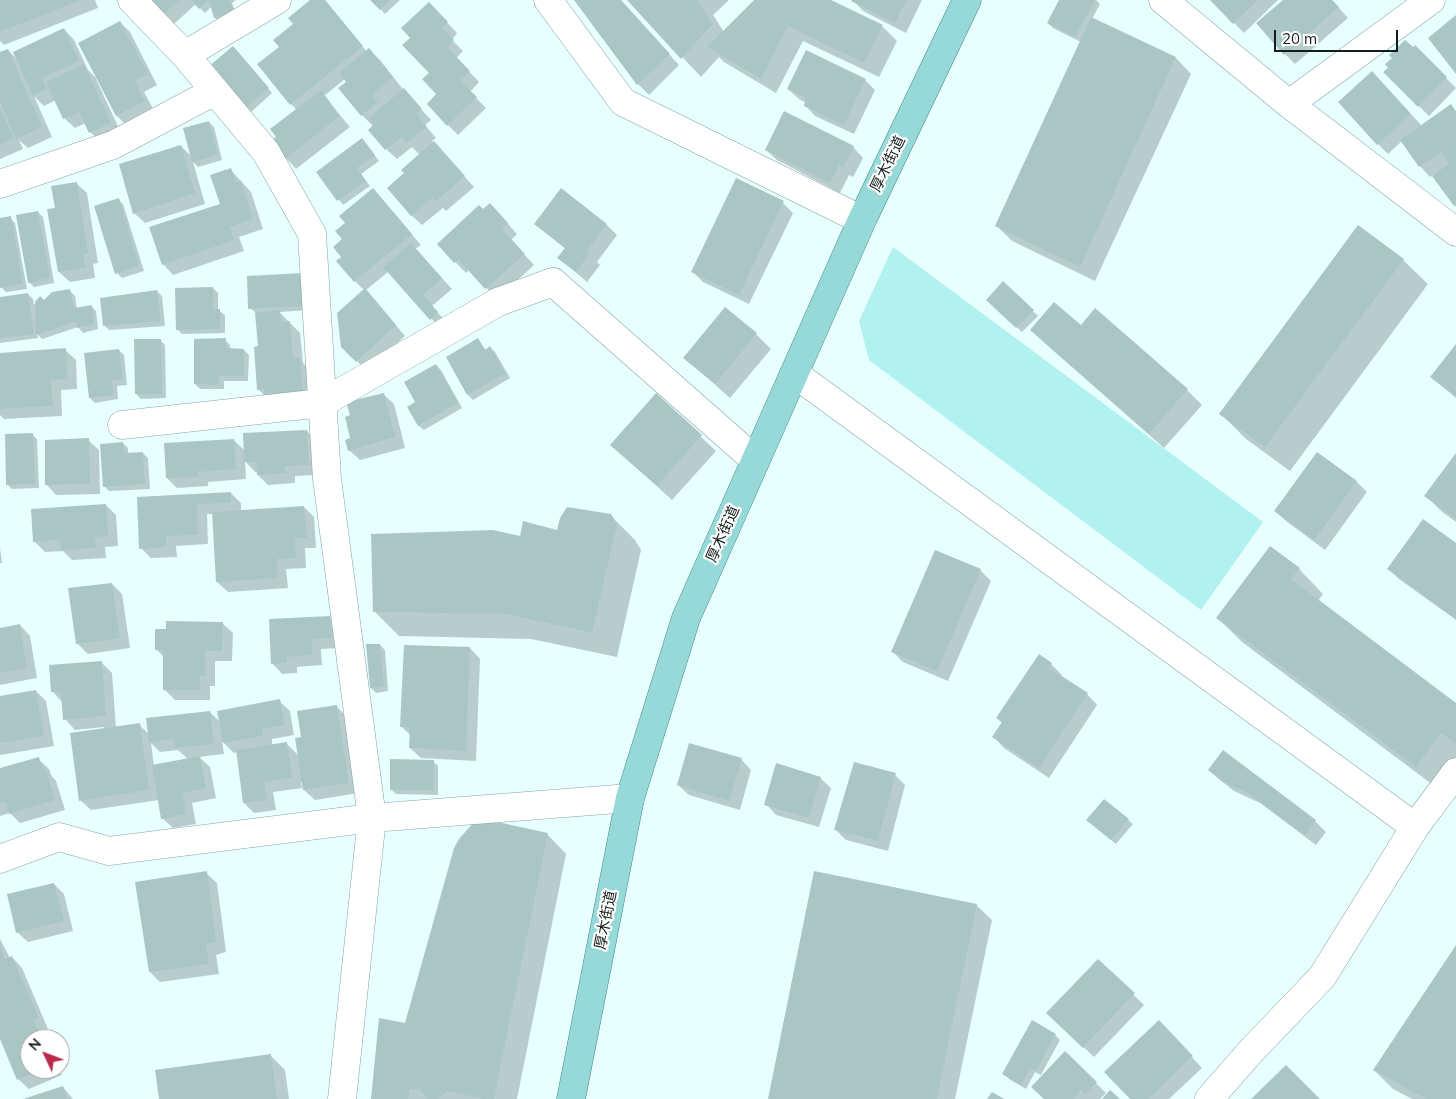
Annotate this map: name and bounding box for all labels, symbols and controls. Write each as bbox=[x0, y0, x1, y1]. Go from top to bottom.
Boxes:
scale bar bbox=[1276, 20, 1400, 52]
text: 20 m bbox=[1282, 29, 1317, 48]
street label: 厚木街道 bbox=[867, 133, 909, 195]
street label: 厚木街道 bbox=[703, 503, 743, 565]
street label: 厚木街道 bbox=[591, 889, 621, 951]
north arrow bbox=[20, 1029, 70, 1079]
text: N bbox=[25, 1034, 45, 1054]

